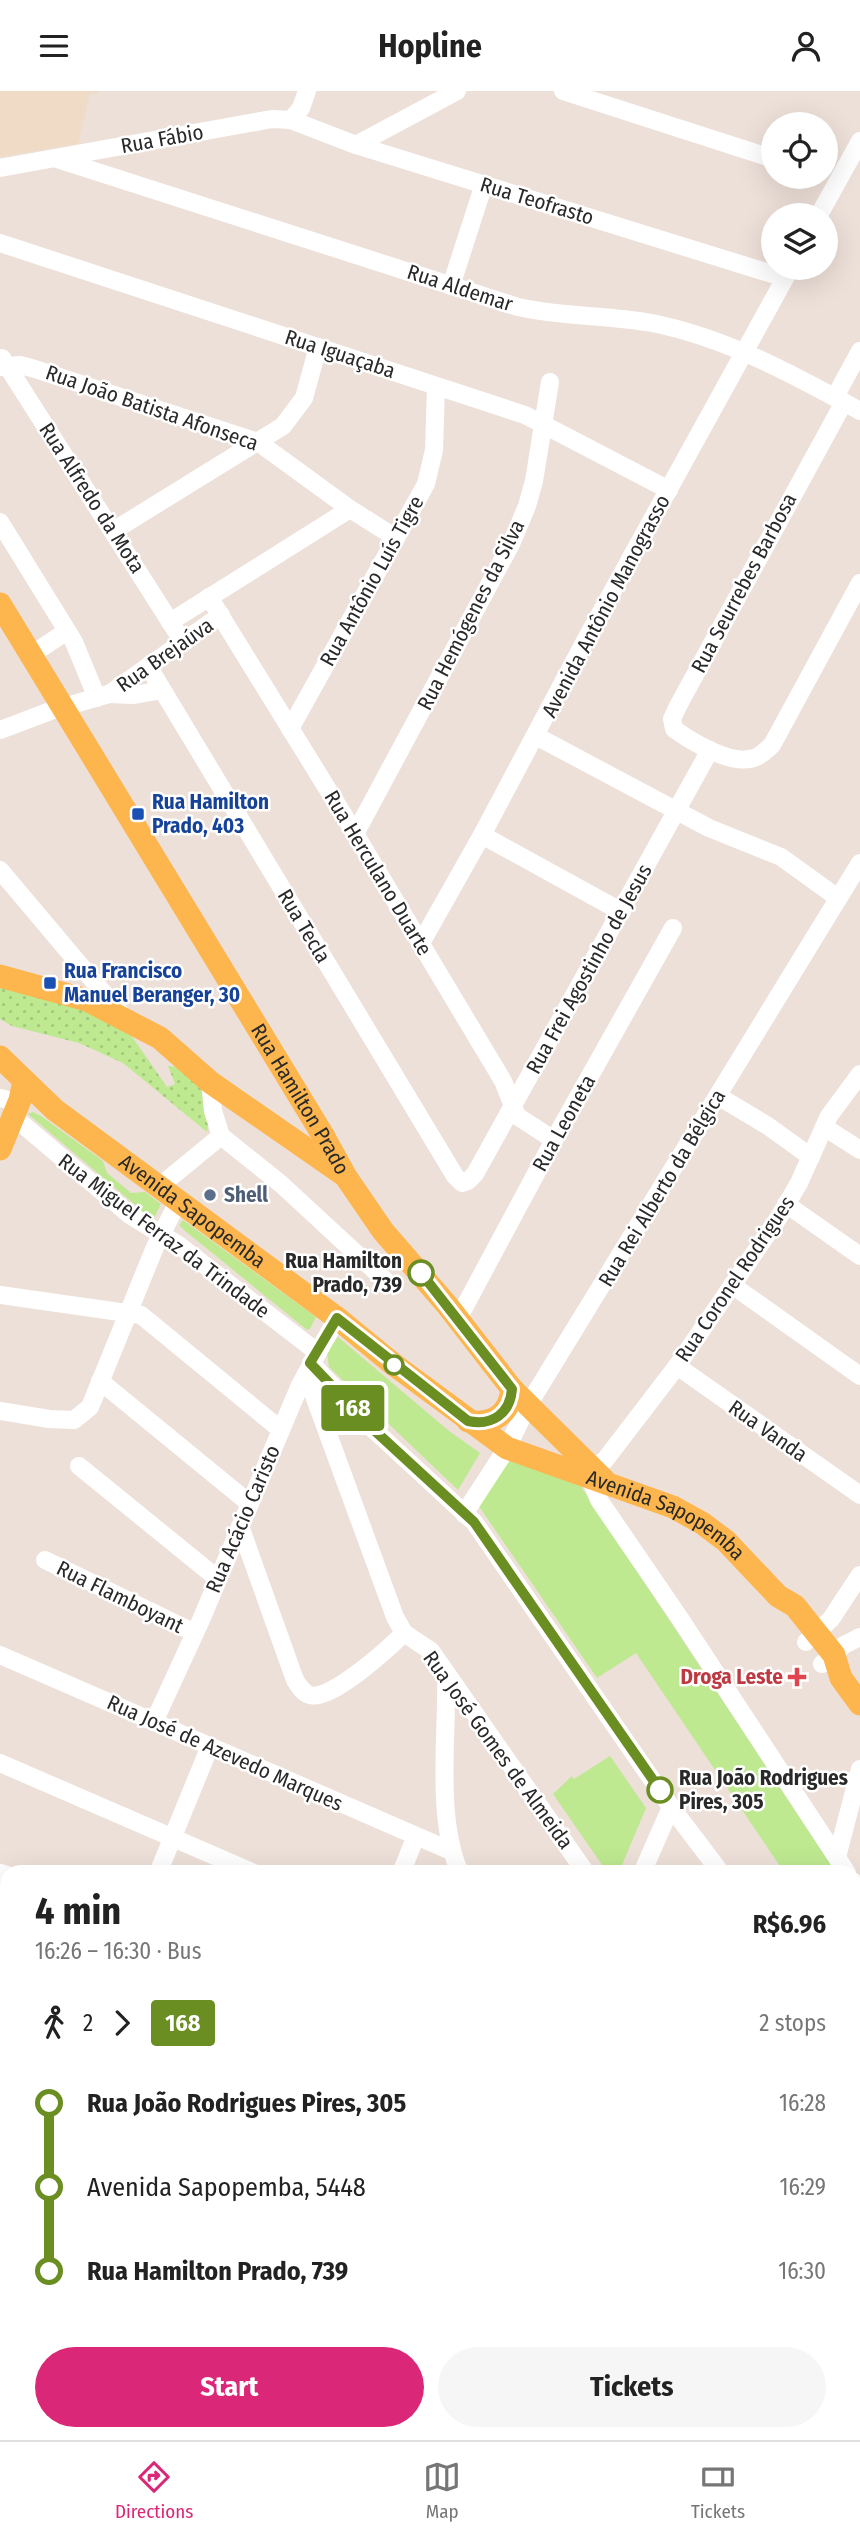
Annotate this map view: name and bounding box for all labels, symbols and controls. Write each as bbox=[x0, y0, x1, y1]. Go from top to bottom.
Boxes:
icon: menu bbox=[35, 27, 73, 65]
text: Hopline bbox=[378, 27, 482, 65]
icon: person bbox=[787, 27, 825, 65]
map controls bbox=[761, 112, 838, 280]
button: locate bbox=[761, 112, 838, 189]
street label: Rua Fábio bbox=[119, 119, 205, 159]
street label: Rua Teofrasto bbox=[477, 171, 597, 231]
button: layers bbox=[761, 203, 838, 280]
street label: Rua Aldemar bbox=[404, 259, 517, 317]
street label: Rua Iguaçaba bbox=[282, 324, 398, 384]
street label: Rua João Batista Afonseca bbox=[42, 359, 262, 457]
street label: Rua Alfredo da Mota bbox=[34, 418, 150, 578]
street label: Rua Seurrebes Barbosa bbox=[686, 489, 802, 677]
street label: Avenida Antônio Manograsso bbox=[536, 490, 676, 722]
street label: Rua Antônio Luís Tigre bbox=[314, 491, 430, 671]
street label: Rua Hemógenes da Silva bbox=[412, 516, 530, 714]
street label: Rua Brejaúva bbox=[112, 612, 218, 698]
street label: Rua Herculano Duarte bbox=[318, 786, 438, 960]
place label: Rua Hamilton Prado, 403 bbox=[152, 789, 269, 839]
marker: Rua Hamilton Prado, 403 bbox=[130, 806, 146, 822]
street label: Rua Frei Agostinho de Jesus bbox=[520, 860, 658, 1078]
street label: Rua Tecla bbox=[272, 884, 336, 968]
place label: Rua Francisco Manuel Beranger, 30 bbox=[64, 958, 240, 1008]
marker: Rua Francisco Manuel Beranger, 30 bbox=[42, 975, 58, 991]
street label: Rua Hamilton Prado bbox=[245, 1019, 355, 1179]
street label: Rua Leoneta bbox=[527, 1070, 601, 1176]
street label: Rua Rei Alberto da Bélgica bbox=[593, 1085, 731, 1291]
street label: Rua Miguel Ferraz da Trindade bbox=[53, 1148, 275, 1324]
street label: Avenida Sapopemba bbox=[114, 1149, 271, 1274]
place label: Shell bbox=[224, 1182, 268, 1208]
marker: Shell bbox=[202, 1187, 218, 1203]
street label: Rua Coronel Rodrigues bbox=[670, 1191, 800, 1367]
place label: Rua Hamilton Prado, 739 bbox=[285, 1248, 402, 1298]
marker: Rua Hamilton Prado, 739 bbox=[408, 1260, 434, 1286]
unlabelled marker bbox=[384, 1355, 404, 1375]
line badge: 168 bbox=[313, 1385, 393, 1431]
text: 168 bbox=[335, 1394, 371, 1422]
street label: Rua Vanda bbox=[724, 1394, 812, 1468]
street label: Rua Acácio Caristo bbox=[200, 1441, 286, 1597]
street label: Avenida Sapopemba bbox=[583, 1464, 750, 1566]
street label: Rua Flamboyant bbox=[52, 1555, 188, 1639]
street label: Rua José Gomes de Almeida bbox=[417, 1646, 579, 1854]
place label: Droga Leste bbox=[681, 1664, 783, 1690]
marker: Droga Leste bbox=[789, 1669, 805, 1685]
street label: Rua José de Azevedo Marques bbox=[103, 1689, 347, 1817]
place label: Rua João Rodrigues Pires, 305 bbox=[679, 1765, 848, 1815]
marker: Rua João Rodrigues Pires, 305 bbox=[647, 1777, 673, 1803]
text: 4 min bbox=[35, 1888, 121, 1934]
text: R$6.96 bbox=[753, 1909, 826, 1940]
text: 16:26 – 16:30 · Bus bbox=[35, 1937, 201, 1965]
icon: walk bbox=[35, 2004, 73, 2042]
icon: forward bbox=[103, 2004, 141, 2042]
text: 2 bbox=[83, 2009, 93, 2037]
text: 168 bbox=[165, 2009, 201, 2037]
text: 2 stops bbox=[759, 2009, 826, 2037]
text: Rua João Rodrigues Pires, 305 bbox=[87, 2088, 406, 2119]
text: 16:28 bbox=[779, 2089, 826, 2117]
text: Avenida Sapopemba, 5448 bbox=[87, 2172, 366, 2203]
text: 16:29 bbox=[780, 2173, 826, 2201]
text: Rua Hamilton Prado, 739 bbox=[87, 2256, 348, 2287]
text: 16:30 bbox=[778, 2257, 826, 2285]
button: Start bbox=[35, 2347, 424, 2427]
button: Tickets bbox=[438, 2347, 826, 2427]
tab: Directions bbox=[115, 2458, 193, 2523]
tab: Map bbox=[423, 2458, 461, 2523]
tab: Tickets bbox=[691, 2458, 745, 2523]

